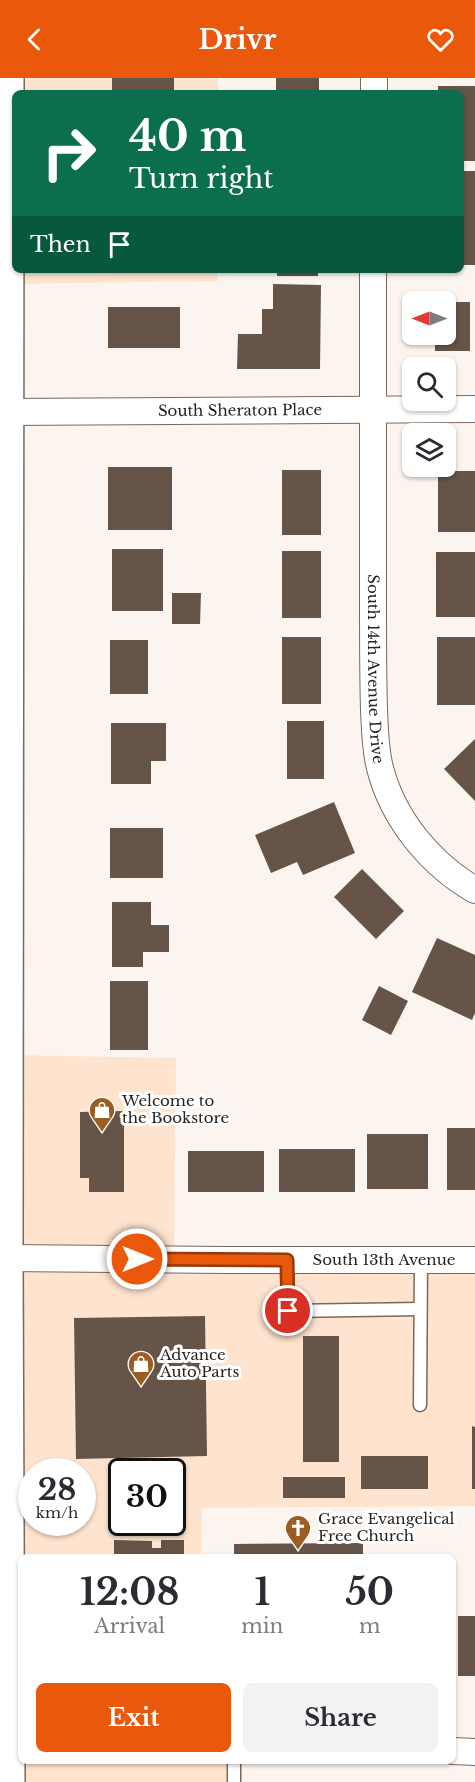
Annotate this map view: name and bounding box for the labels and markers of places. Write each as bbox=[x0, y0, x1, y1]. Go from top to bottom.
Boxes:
place label: Welcome to the Bookstore bbox=[121, 1091, 229, 1127]
shop icon: Welcome to the Bookstore bbox=[87, 1095, 117, 1133]
pin bbox=[262, 1285, 313, 1336]
place label: Advance Auto Parts bbox=[159, 1345, 239, 1381]
shop icon: Advance Auto Parts bbox=[126, 1349, 156, 1387]
place label: Grace Evangelical Free Church bbox=[318, 1509, 455, 1545]
church icon: Grace Evangelical Free Church bbox=[283, 1513, 313, 1551]

